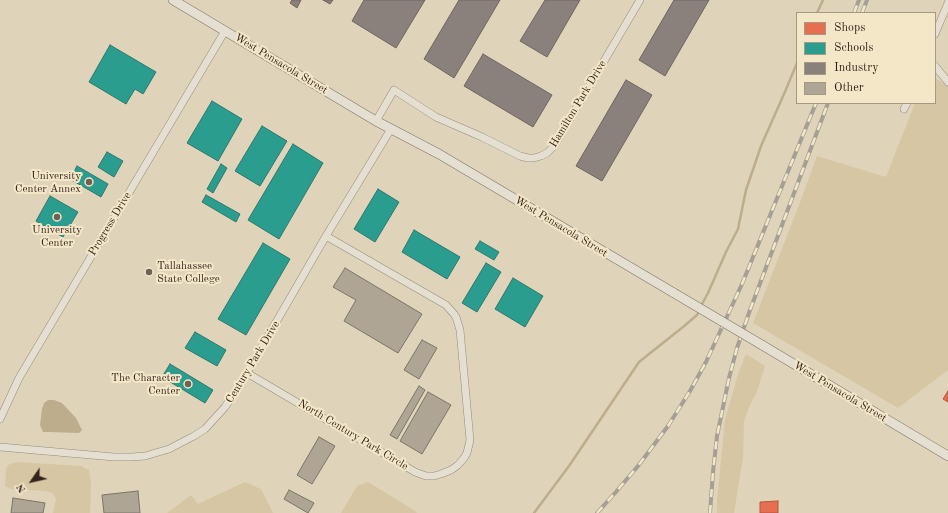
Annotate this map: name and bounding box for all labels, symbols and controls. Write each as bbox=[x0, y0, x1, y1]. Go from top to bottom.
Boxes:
legend bbox=[796, 12, 936, 104]
text: Shops bbox=[834, 22, 865, 34]
street label: West Pensacola Street bbox=[232, 31, 330, 97]
text: Schools bbox=[834, 42, 874, 54]
street label: Hamilton Park Drive bbox=[547, 58, 609, 150]
text: Industry bbox=[834, 62, 879, 74]
text: Other bbox=[834, 82, 864, 94]
place label: University Center Annex bbox=[15, 169, 81, 195]
marker: University Center Annex bbox=[84, 177, 94, 187]
street label: Progress Drive bbox=[86, 190, 134, 258]
street label: West Pensacola Street bbox=[512, 194, 610, 260]
marker: University Center bbox=[52, 212, 62, 222]
place label: University Center bbox=[32, 223, 82, 249]
place label: Tallahassee State College bbox=[157, 259, 220, 285]
marker: Tallahassee State College bbox=[144, 267, 154, 277]
street label: Century Park Drive bbox=[223, 318, 283, 406]
street label: West Pensacola Street bbox=[791, 359, 889, 425]
place label: The Character Center bbox=[111, 371, 180, 397]
marker: The Character Center bbox=[183, 379, 193, 389]
street label: North Century Park Circle bbox=[295, 397, 411, 473]
north arrow bbox=[12, 461, 52, 501]
text: N bbox=[15, 481, 29, 495]

